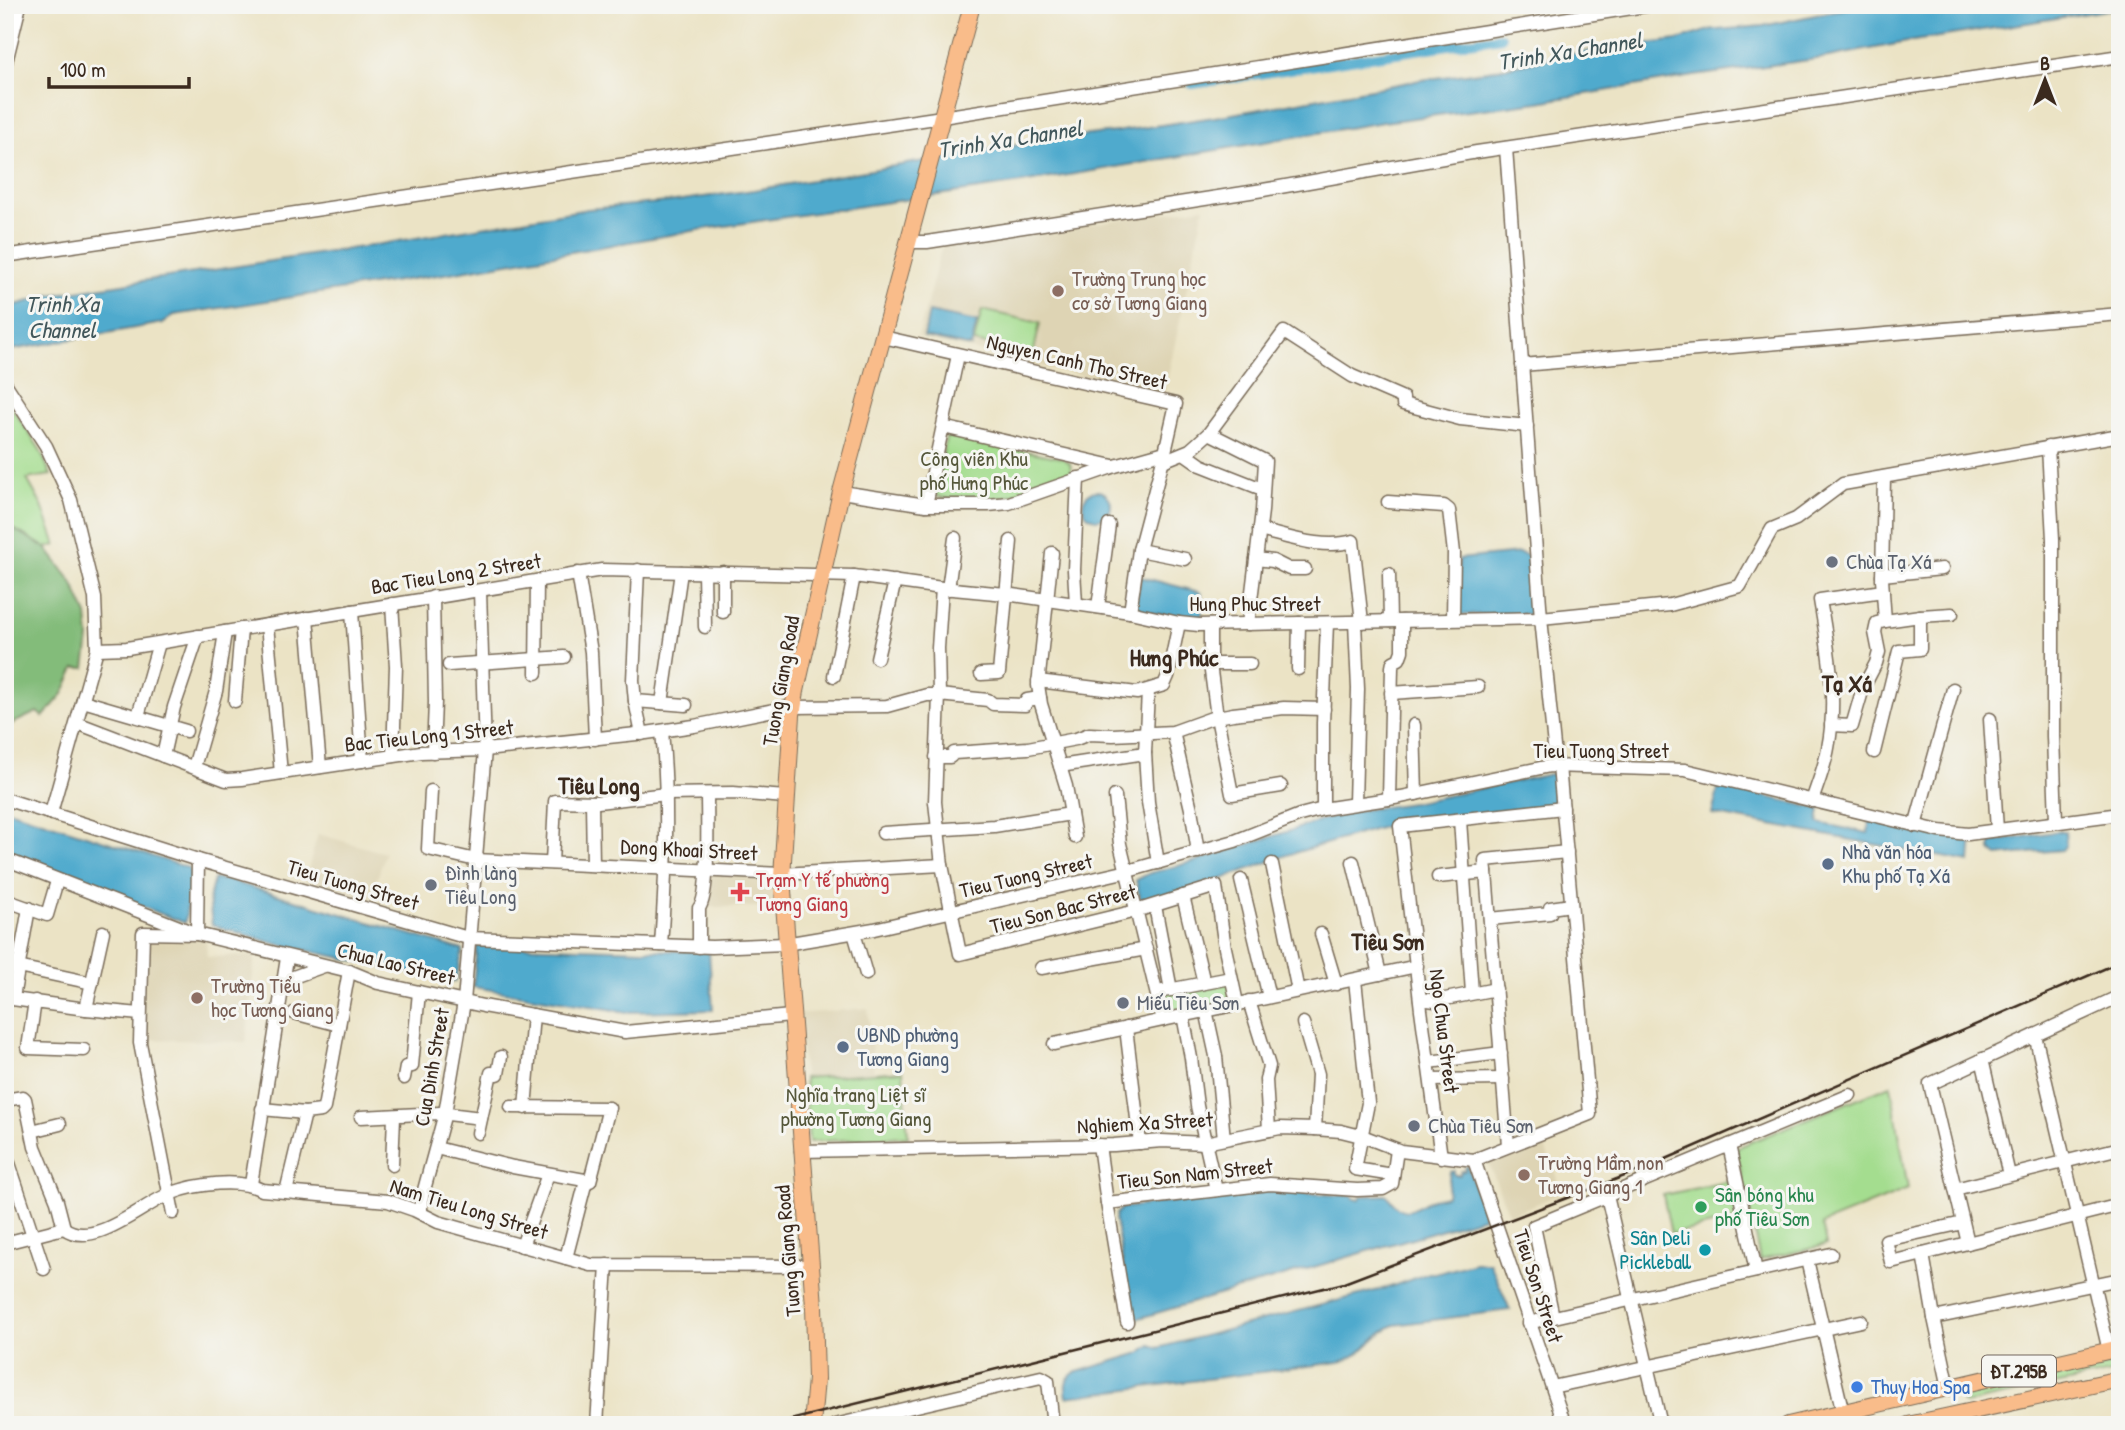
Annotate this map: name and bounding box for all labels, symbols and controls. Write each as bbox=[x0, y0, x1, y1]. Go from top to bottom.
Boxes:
water label: Trinh Xa Channel bbox=[1496, 24, 1645, 77]
scale bar bbox=[49, 46, 189, 90]
north arrow bbox=[2010, 46, 2080, 116]
text: B bbox=[2040, 50, 2050, 76]
text: 100 m bbox=[60, 55, 106, 84]
water label: Trinh Xa Channel bbox=[936, 112, 1085, 165]
place label: Trường Trung học cơ sở Tương Giang bbox=[1072, 264, 1207, 317]
marker: Trường Trung học cơ sở Tương Giang bbox=[1050, 283, 1066, 299]
water label: Trinh Xa Channel bbox=[26, 288, 100, 345]
street label: Nguyen Canh Tho Street bbox=[984, 327, 1171, 397]
park label: Công viên Khu phố Hưng Phúc bbox=[920, 444, 1029, 497]
street label: Bac Tieu Long 2 Street bbox=[369, 546, 544, 601]
place label: Chùa Tạ Xá bbox=[1846, 547, 1932, 576]
marker: Chùa Tạ Xá bbox=[1824, 554, 1840, 570]
street label: Hung Phuc Street bbox=[1189, 589, 1321, 618]
street label: Tuong Giang Road bbox=[755, 614, 806, 748]
district label: Hưng Phúc bbox=[1130, 641, 1219, 674]
district label: Tạ Xá bbox=[1821, 667, 1873, 699]
street label: Bac Tieu Long 1 Street bbox=[343, 712, 515, 759]
street label: Tieu Tuong Street bbox=[1533, 736, 1669, 765]
district label: Tiêu Long bbox=[557, 769, 640, 802]
street label: Dong Khoai Street bbox=[620, 831, 759, 868]
place label: Nhà văn hóa Khu phố Tạ Xá bbox=[1842, 837, 1950, 890]
street label: Tieu Tuong Street bbox=[957, 846, 1096, 905]
street label: Tieu Tuong Street bbox=[284, 852, 423, 917]
marker: Nhà văn hóa Khu phố Tạ Xá bbox=[1820, 856, 1836, 872]
place label: Đình làng Tiêu Long bbox=[445, 858, 517, 911]
place label: Trạm Y tế phường Tương Giang bbox=[756, 865, 889, 918]
street label: Tieu Son Bac Street bbox=[987, 876, 1140, 941]
marker: Đình làng Tiêu Long bbox=[423, 877, 439, 893]
marker: Trạm Y tế phường Tương Giang bbox=[730, 882, 750, 902]
district label: Tiêu Sơn bbox=[1351, 925, 1425, 957]
street label: Chua Lao Street bbox=[334, 935, 459, 992]
street label: Ngo Chua Street bbox=[1423, 967, 1467, 1095]
place label: Trường Tiểu học Tương Giang bbox=[211, 971, 333, 1024]
place label: Miếu Tiêu Sơn bbox=[1137, 988, 1240, 1017]
marker: Trường Tiểu học Tương Giang bbox=[189, 990, 205, 1006]
marker: Miếu Tiêu Sơn bbox=[1115, 995, 1131, 1011]
street label: Cua Dinh Street bbox=[407, 1005, 456, 1128]
place label: UBND phường Tương Giang bbox=[857, 1020, 959, 1073]
marker: UBND phường Tương Giang bbox=[835, 1039, 851, 1055]
park label: Nghĩa trang Liệt sĩ phường Tương Giang bbox=[781, 1080, 931, 1133]
street label: Nghiem Xa Street bbox=[1076, 1104, 1214, 1141]
place label: Chùa Tiêu Sơn bbox=[1428, 1111, 1534, 1140]
marker: Chùa Tiêu Sơn bbox=[1406, 1118, 1422, 1134]
place label: Trường Mầm non Tương Giang 1 bbox=[1538, 1148, 1664, 1201]
street label: Tieu Son Nam Street bbox=[1116, 1151, 1275, 1196]
marker: Trường Mầm non Tương Giang 1 bbox=[1516, 1167, 1532, 1183]
street label: Nam Tieu Long Street bbox=[387, 1171, 552, 1247]
place label: Sân bóng khu phố Tiêu Sơn bbox=[1715, 1180, 1815, 1233]
street label: Tuong Giang Road bbox=[767, 1184, 808, 1318]
marker: Sân bóng khu phố Tiêu Sơn bbox=[1693, 1199, 1709, 1215]
place label: Sân Deli Pickleball bbox=[1619, 1223, 1692, 1276]
street label: Tieu Son Street bbox=[1507, 1226, 1571, 1347]
marker: Sân Deli Pickleball bbox=[1697, 1242, 1713, 1258]
road number: ĐT.295B bbox=[1982, 1356, 2056, 1386]
place label: Thuy Hoa Spa bbox=[1871, 1372, 1970, 1401]
marker: Thuy Hoa Spa bbox=[1849, 1379, 1865, 1395]

